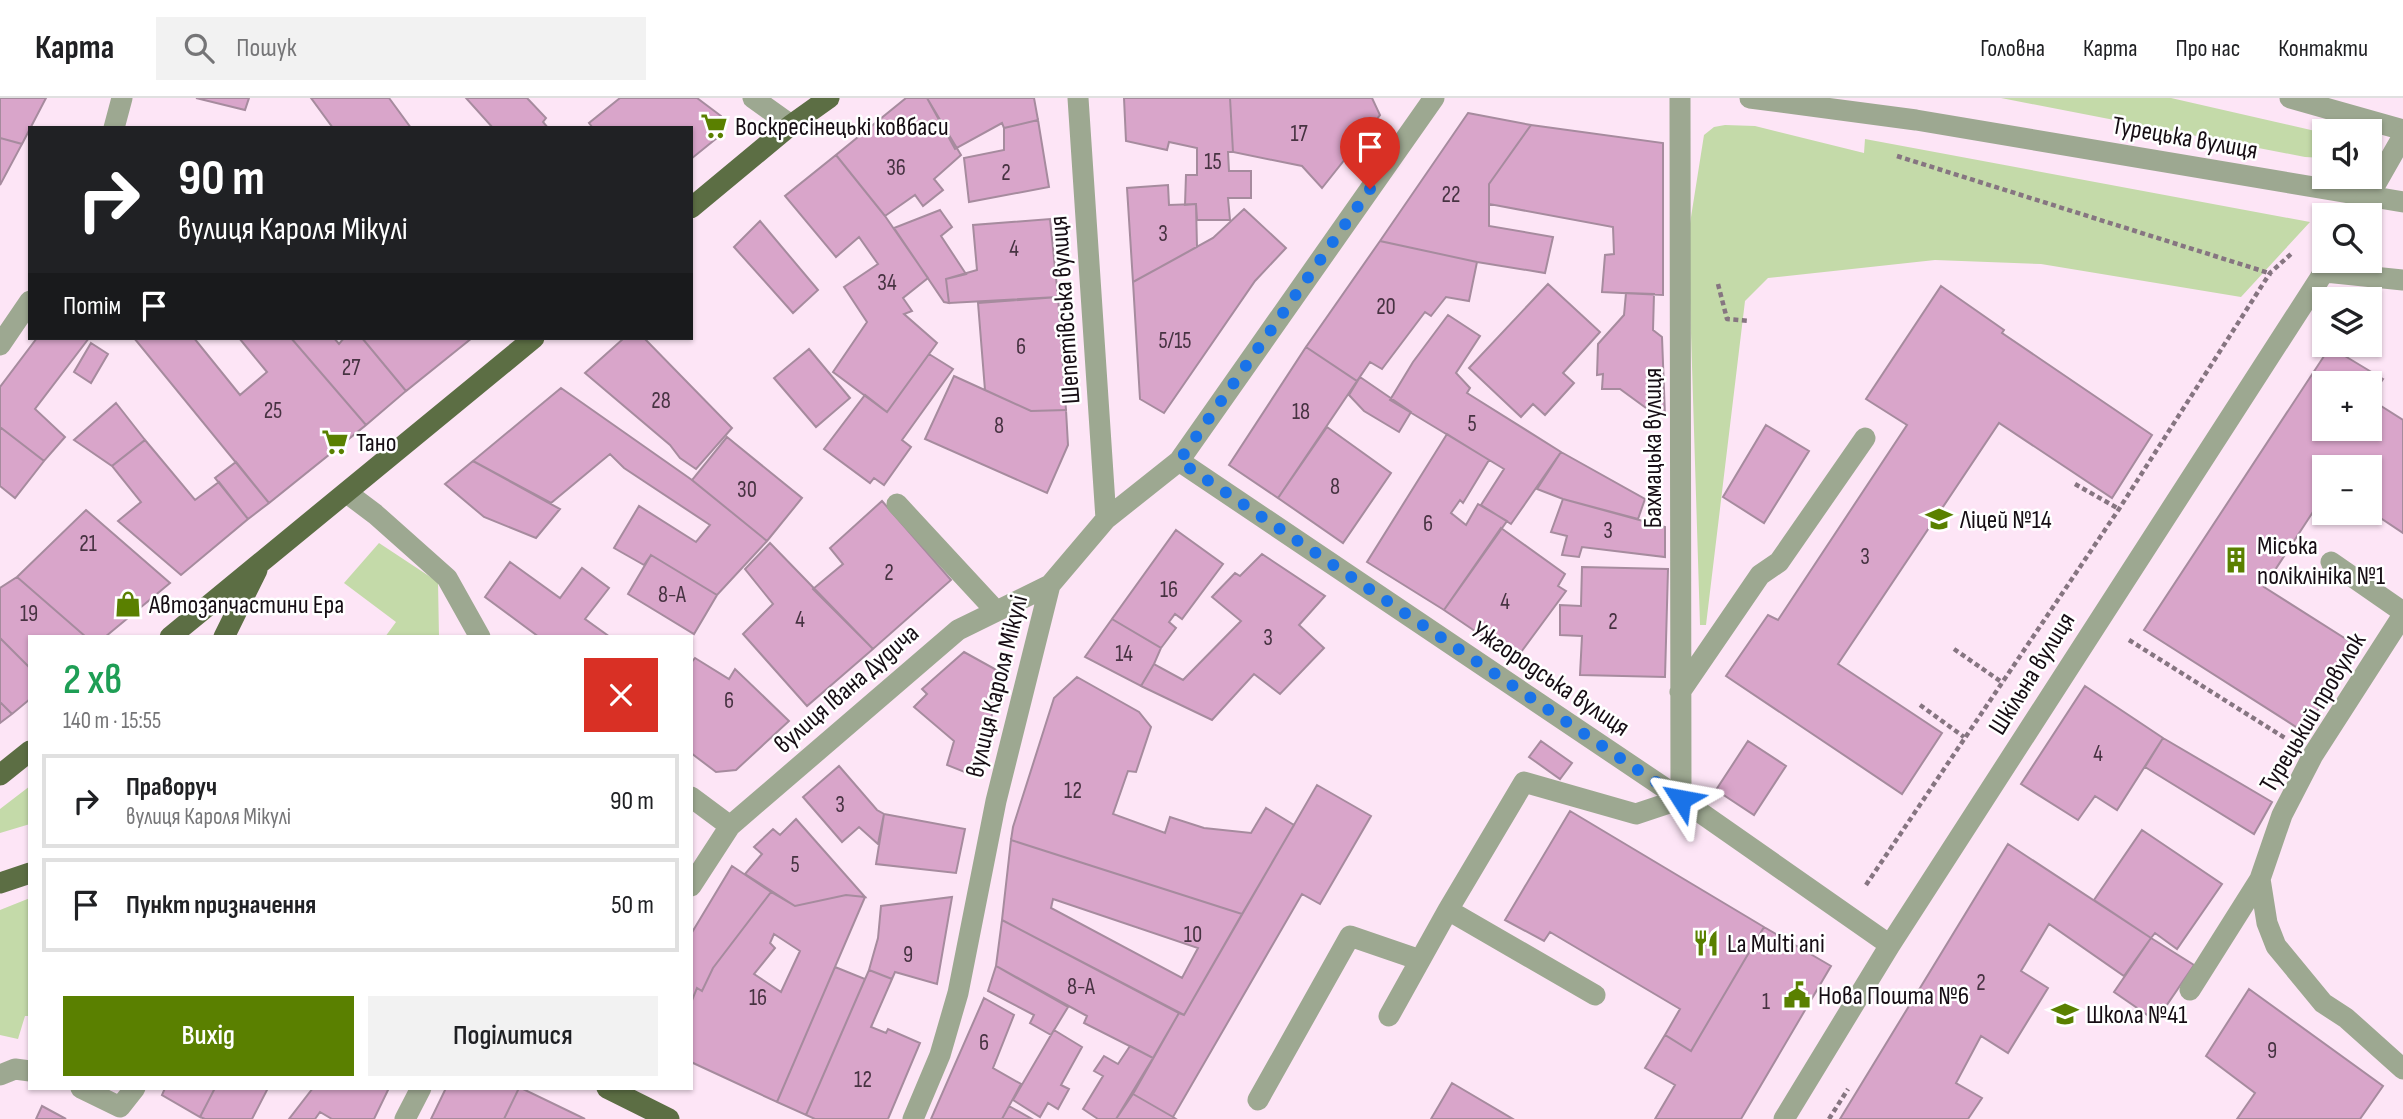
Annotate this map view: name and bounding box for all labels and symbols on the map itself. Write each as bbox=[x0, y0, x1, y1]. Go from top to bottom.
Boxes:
street label: Турецька вулиця bbox=[2110, 110, 2260, 167]
supermarket icon: Воскресінецькі ковбаси bbox=[699, 111, 729, 141]
place label: Воскресінецькі ковбаси bbox=[735, 112, 949, 143]
pin bbox=[1340, 117, 1400, 189]
house number: 17 bbox=[1290, 120, 1308, 148]
house number: 15 bbox=[1204, 148, 1222, 176]
house number: 36 bbox=[886, 154, 906, 182]
house number: 2 bbox=[1001, 159, 1011, 187]
house number: 22 bbox=[1442, 181, 1460, 209]
street label: Шепетівська вулиця bbox=[1043, 215, 1088, 405]
house number: 3 bbox=[1158, 220, 1168, 248]
house number: 4 bbox=[1009, 235, 1019, 263]
house number: 34 bbox=[877, 269, 897, 297]
house number: 20 bbox=[1376, 293, 1396, 321]
house number: 5/15 bbox=[1158, 327, 1192, 355]
house number: 6 bbox=[1016, 333, 1026, 361]
house number: 27 bbox=[342, 354, 360, 382]
street label: Бахмацька вулиця bbox=[1638, 368, 1669, 528]
house number: 28 bbox=[651, 387, 671, 415]
house number: 25 bbox=[264, 397, 282, 425]
house number: 18 bbox=[1292, 398, 1310, 426]
house number: 5 bbox=[1467, 410, 1477, 438]
house number: 8 bbox=[994, 412, 1004, 440]
supermarket icon: Тано bbox=[320, 427, 350, 457]
place label: Тано bbox=[356, 428, 397, 459]
house number: 8 bbox=[1330, 473, 1340, 501]
house number: 30 bbox=[737, 476, 757, 504]
school or university icon: Ліцей №14 bbox=[1924, 504, 1954, 534]
place label: Ліцей №14 bbox=[1959, 505, 2052, 536]
house number: 6 bbox=[1423, 510, 1433, 538]
house number: 3 bbox=[1603, 517, 1613, 545]
house number: 21 bbox=[79, 530, 97, 558]
place label: Міська поліклініка №1 bbox=[2257, 531, 2385, 592]
house number: 3 bbox=[1860, 543, 1870, 571]
building icon: Міська поліклініка №1 bbox=[2221, 545, 2251, 575]
house number: 2 bbox=[884, 559, 894, 587]
house number: 16 bbox=[1160, 576, 1178, 604]
house number: 8-А bbox=[658, 581, 686, 609]
house number: 4 bbox=[1500, 588, 1510, 616]
shop icon: Автозапчастини Ера bbox=[113, 589, 143, 619]
place label: Автозапчастини Ера bbox=[148, 590, 344, 621]
street label: вулиця Кароля Мікулі bbox=[960, 592, 1035, 781]
house number: 19 bbox=[20, 600, 38, 628]
house number: 4 bbox=[795, 606, 805, 634]
street label: Шкільна вулиця bbox=[1982, 607, 2082, 741]
house number: 2 bbox=[1608, 608, 1618, 636]
street label: Ужгородська вулиця bbox=[1465, 615, 1635, 744]
street label: вулиця Івана Дудича bbox=[769, 618, 925, 760]
house number: 3 bbox=[1263, 624, 1273, 652]
street label: Турецький провулок bbox=[2254, 627, 2373, 798]
house number: 14 bbox=[1115, 640, 1133, 668]
house number: 6 bbox=[724, 687, 734, 715]
house number: 4 bbox=[2093, 740, 2103, 768]
position arrow bbox=[1644, 762, 1718, 836]
house number: 12 bbox=[1064, 777, 1082, 805]
house number: 3 bbox=[835, 791, 845, 819]
house number: 5 bbox=[790, 851, 800, 879]
house number: 10 bbox=[1184, 921, 1202, 949]
restaurant icon: La Multi ani bbox=[1691, 928, 1721, 958]
place label: La Multi ani bbox=[1727, 929, 1825, 960]
house number: 9 bbox=[903, 941, 913, 969]
house number: 2 bbox=[1976, 969, 1986, 997]
house number: 8-А bbox=[1067, 973, 1095, 1001]
public building icon: Нова Пошта №6 bbox=[1782, 980, 1812, 1010]
place label: Нова Пошта №6 bbox=[1818, 981, 1969, 1012]
house number: 16 bbox=[749, 984, 767, 1012]
house number: 1 bbox=[1762, 988, 1770, 1016]
school or university icon: Школа №41 bbox=[2050, 999, 2080, 1029]
place label: Школа №41 bbox=[2086, 1000, 2187, 1031]
house number: 6 bbox=[979, 1029, 989, 1057]
house number: 9 bbox=[2267, 1037, 2277, 1065]
house number: 12 bbox=[854, 1066, 872, 1094]

